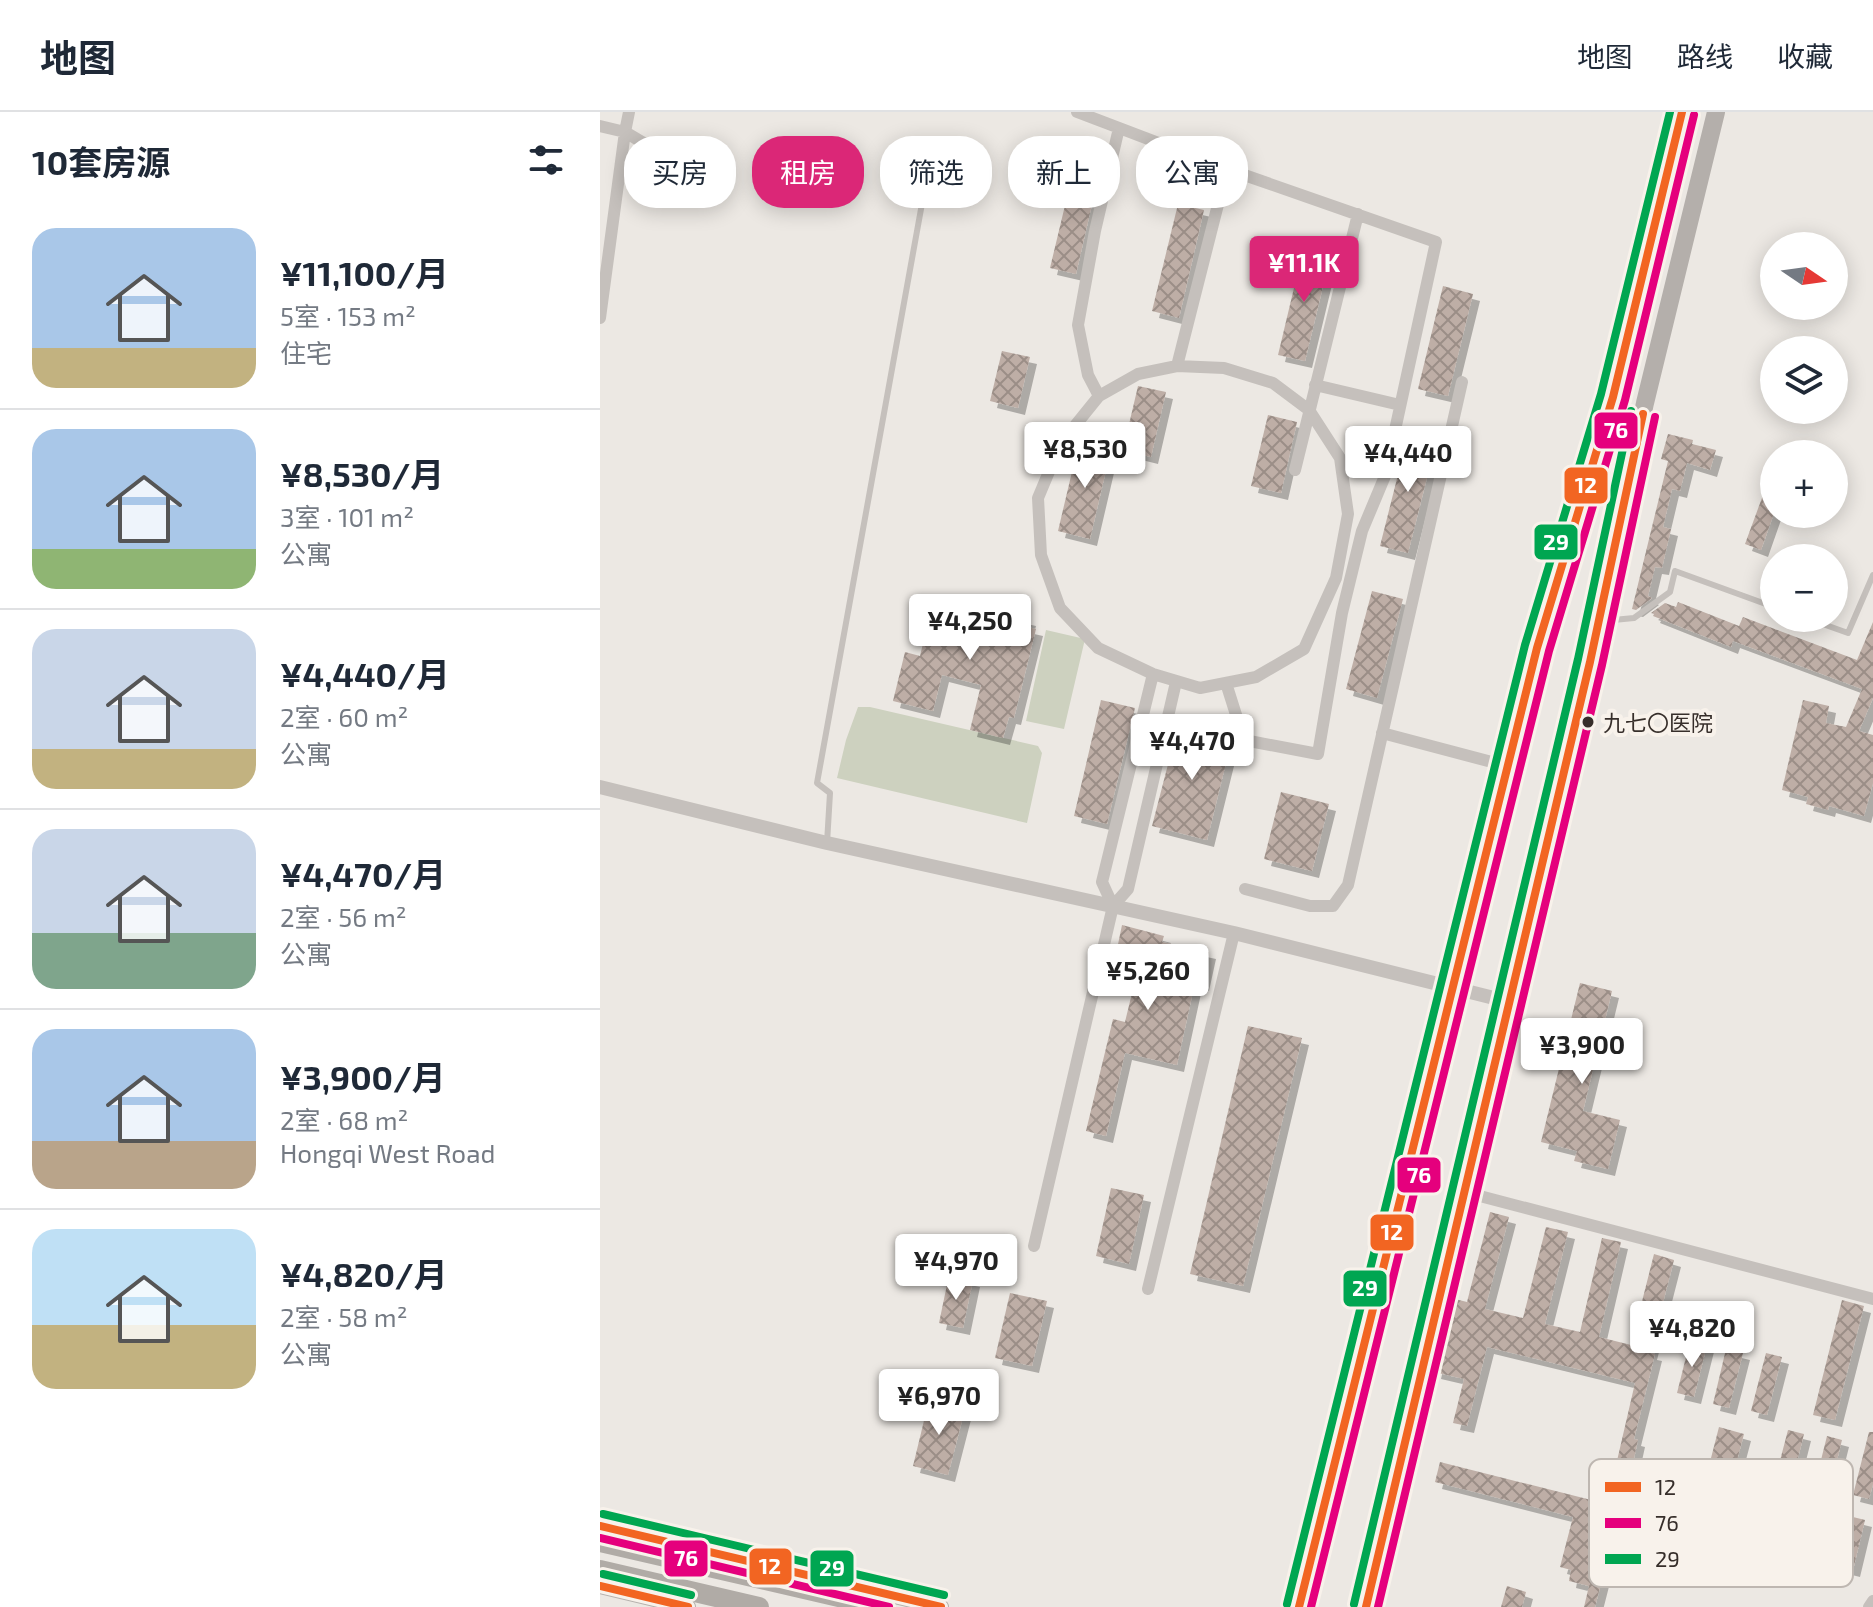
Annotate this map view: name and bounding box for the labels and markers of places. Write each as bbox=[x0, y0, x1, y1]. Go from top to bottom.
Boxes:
pin: ¥11.1K bbox=[1239, 236, 1369, 304]
pin: ¥8,530 bbox=[1020, 422, 1150, 490]
pin: ¥4,440 bbox=[1343, 426, 1473, 494]
pin: ¥4,250 bbox=[905, 594, 1035, 662]
place label: 九七〇医院 bbox=[1603, 709, 1713, 735]
pin: ¥4,470 bbox=[1127, 714, 1257, 782]
marker: 九七〇医院 bbox=[1580, 714, 1596, 730]
pin: ¥5,260 bbox=[1083, 944, 1213, 1012]
pin: ¥3,900 bbox=[1517, 1018, 1647, 1086]
pin: ¥4,970 bbox=[891, 1234, 1021, 1302]
pin: ¥4,820 bbox=[1627, 1301, 1757, 1369]
pin: ¥6,970 bbox=[874, 1369, 1004, 1437]

